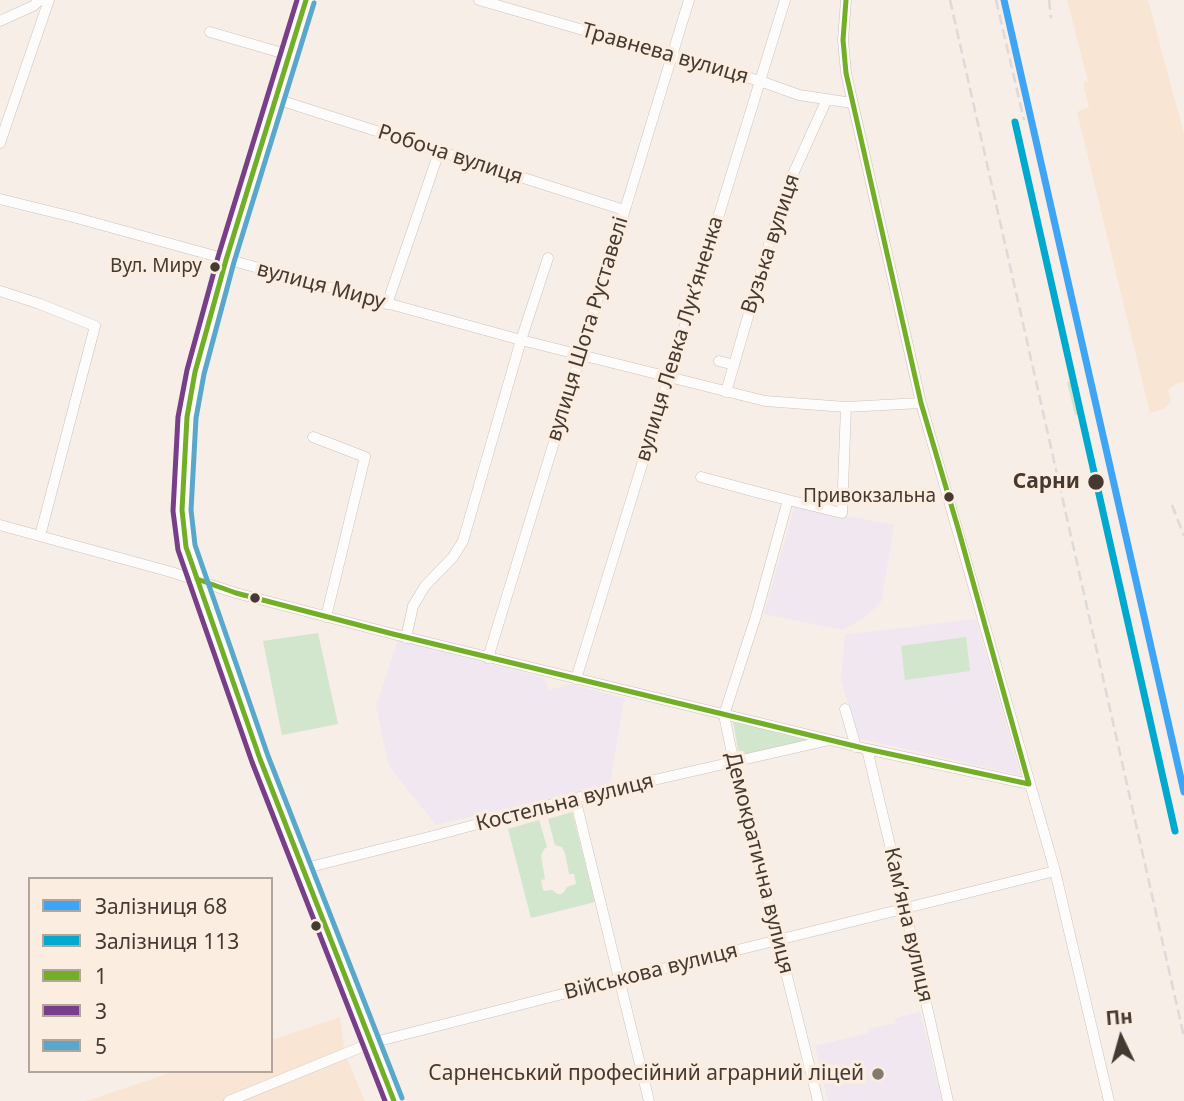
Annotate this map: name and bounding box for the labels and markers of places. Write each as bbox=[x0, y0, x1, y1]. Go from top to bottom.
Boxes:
place label: Вул. Миру bbox=[110, 256, 202, 278]
marker: Вул. Миру bbox=[208, 260, 222, 274]
place label: Сарни bbox=[1013, 469, 1080, 495]
marker: Сарни bbox=[1086, 472, 1106, 492]
place label: Привокзальна bbox=[803, 486, 936, 508]
marker: Привокзальна bbox=[942, 490, 956, 504]
unlabelled marker bbox=[248, 591, 262, 605]
unlabelled marker bbox=[309, 919, 323, 933]
place label: Сарненський професійний аграрний ліцей bbox=[428, 1061, 864, 1087]
marker: Сарненський професійний аграрний ліцей bbox=[870, 1066, 886, 1082]

